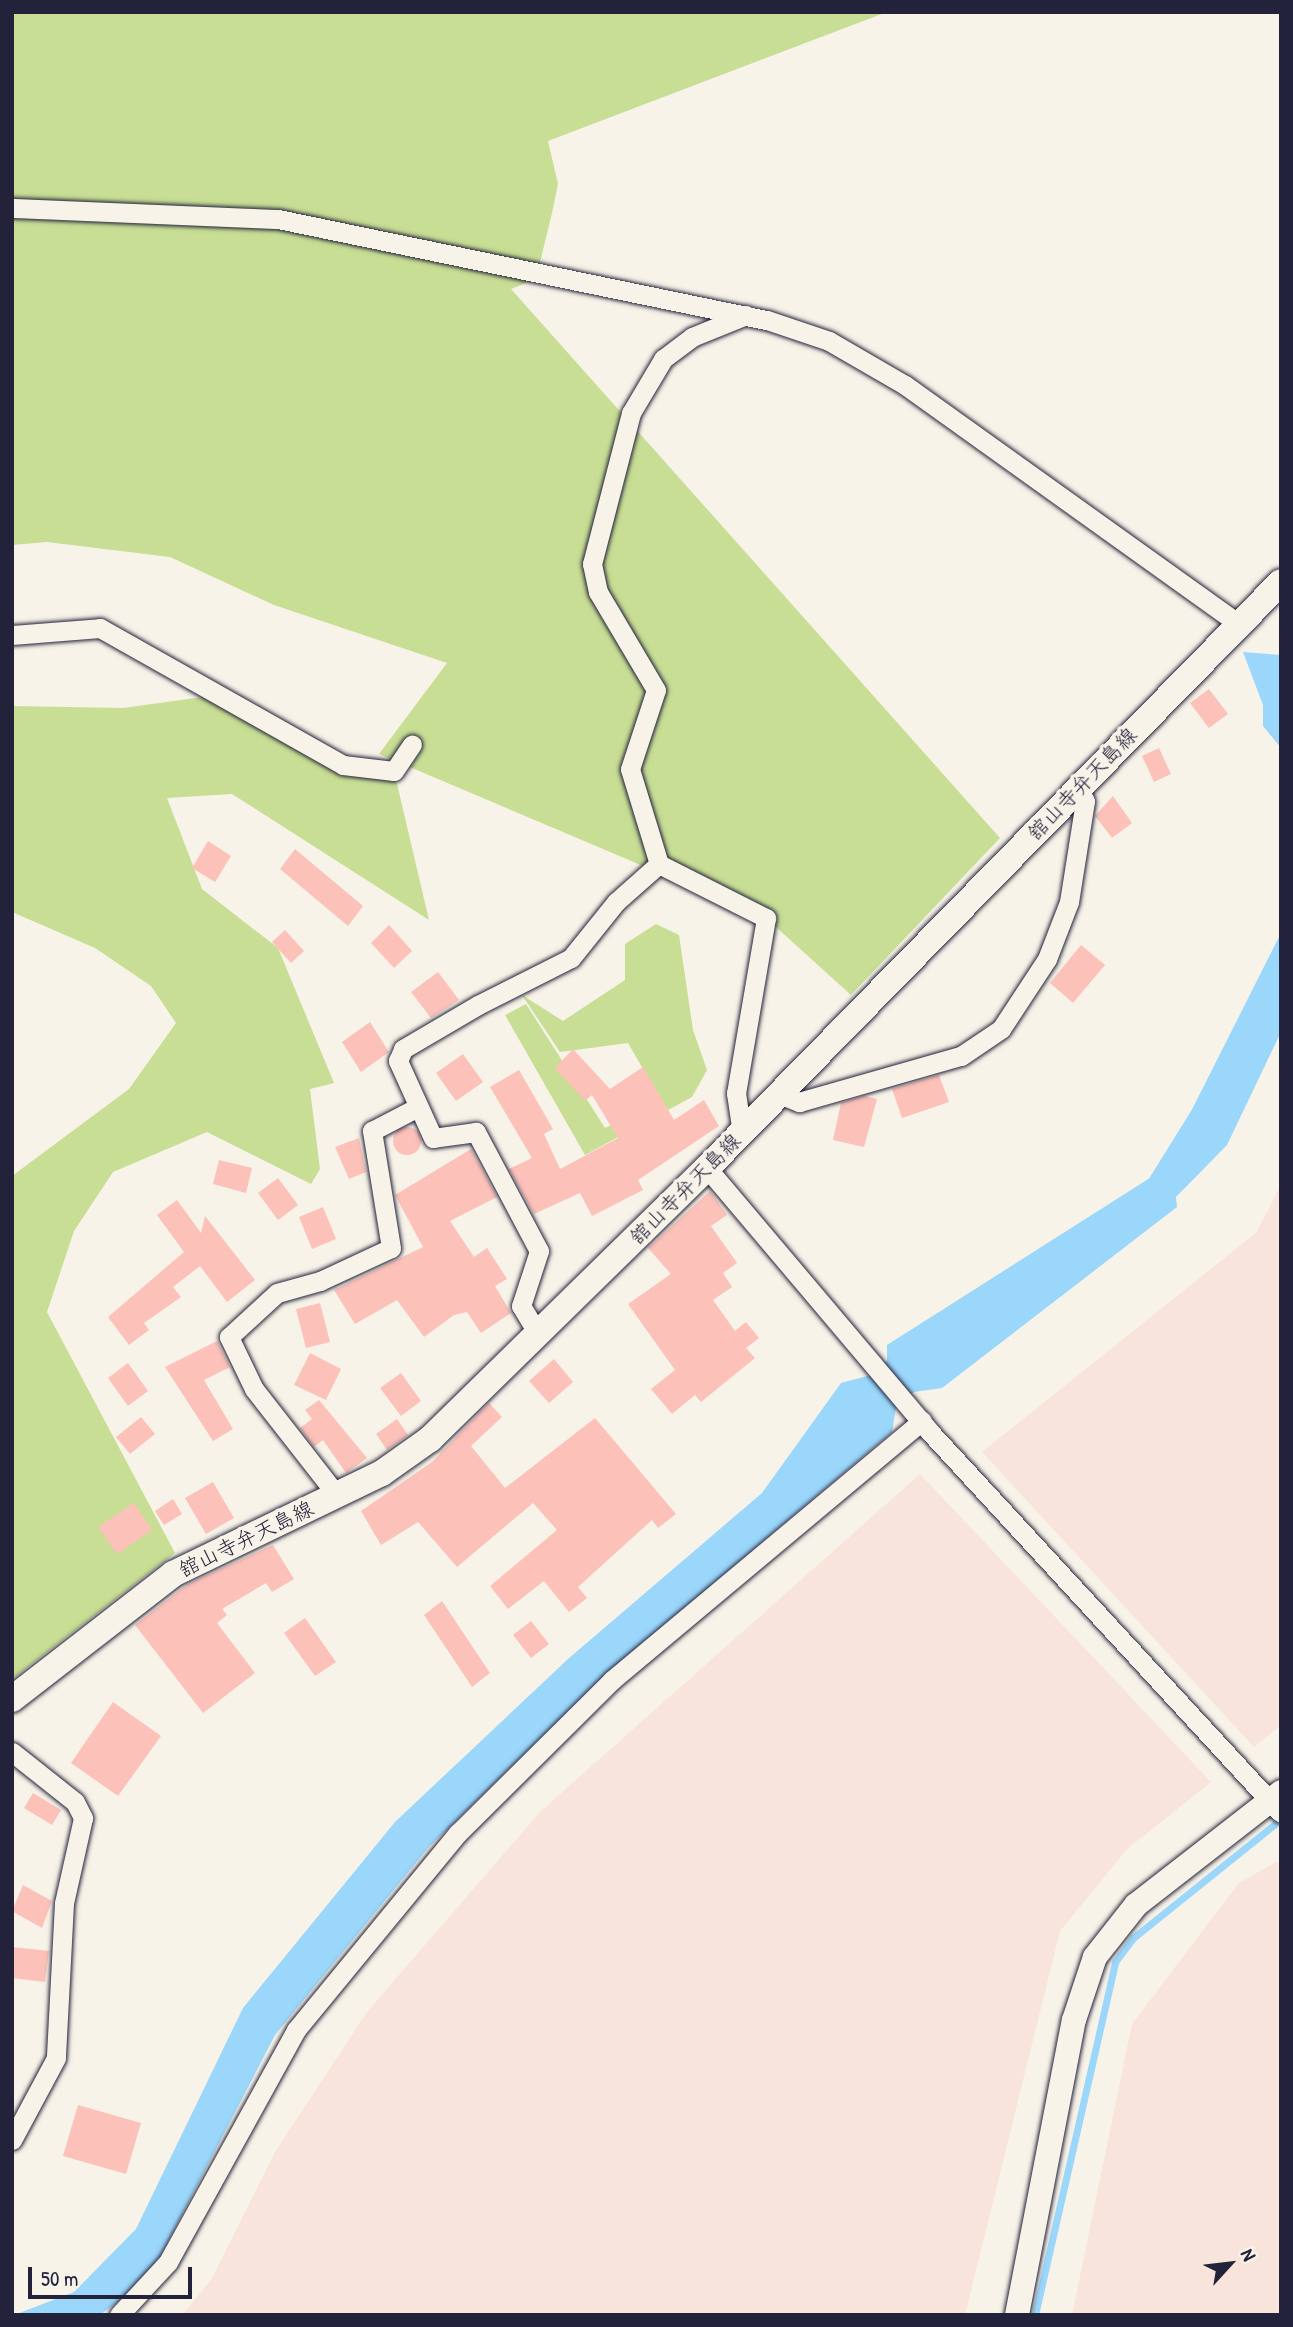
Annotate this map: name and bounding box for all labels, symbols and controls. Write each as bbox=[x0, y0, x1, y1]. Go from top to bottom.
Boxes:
street label: 舘山寺弁天島線 bbox=[1022, 722, 1142, 846]
street label: 舘山寺弁天島線 bbox=[624, 1128, 746, 1250]
street label: 舘山寺弁天島線 bbox=[174, 1495, 318, 1583]
north arrow bbox=[1195, 2229, 1265, 2299]
text: N bbox=[1235, 2244, 1263, 2265]
scale bar bbox=[32, 2254, 196, 2298]
text: 50 m bbox=[41, 2264, 78, 2293]

